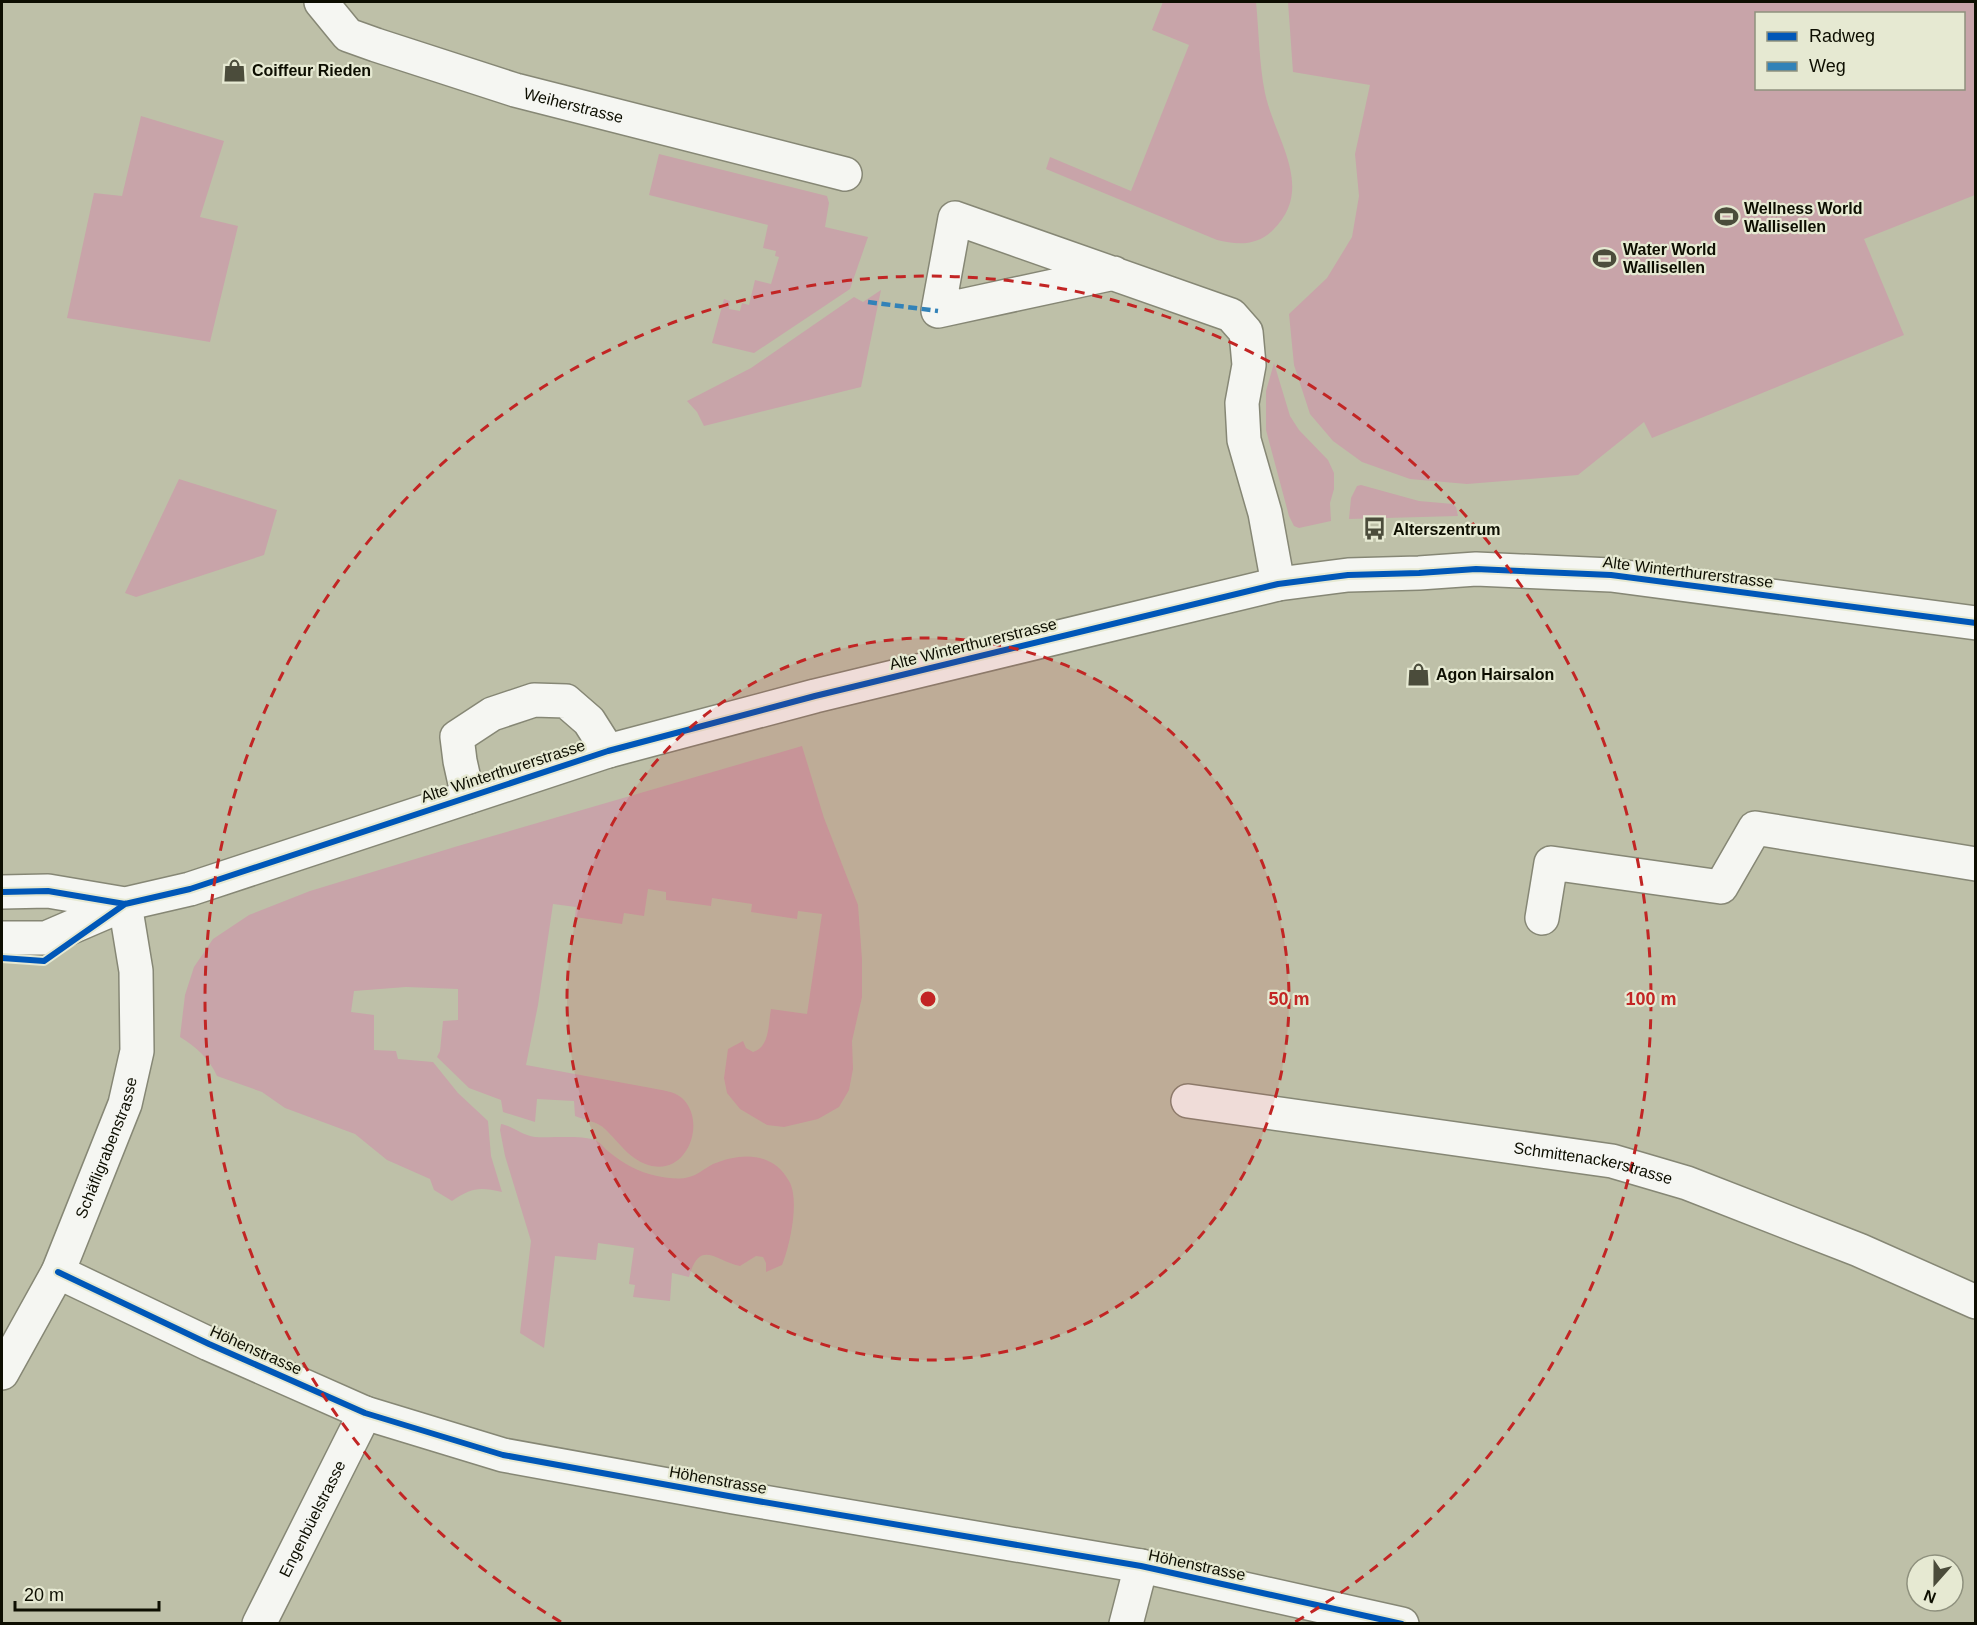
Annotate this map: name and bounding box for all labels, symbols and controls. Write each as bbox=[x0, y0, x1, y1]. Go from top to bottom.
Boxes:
legend bbox=[1755, 12, 1965, 90]
text: Radweg bbox=[1809, 26, 1875, 46]
text: Weg bbox=[1809, 56, 1846, 76]
shop icon: Coiffeur Rieden bbox=[221, 57, 247, 83]
place label: Coiffeur Rieden bbox=[252, 62, 371, 79]
street label: Weiherstrasse bbox=[522, 84, 625, 126]
place label: Wellness World Wallisellen bbox=[1744, 200, 1863, 235]
sports icon: Wellness World Wallisellen bbox=[1713, 204, 1739, 230]
place label: Water World Wallisellen bbox=[1623, 241, 1716, 276]
sports icon: Water World Wallisellen bbox=[1592, 245, 1618, 271]
bus stop icon: Alterszentrum bbox=[1362, 516, 1388, 542]
place label: Alterszentrum bbox=[1393, 521, 1501, 538]
street label: Alte Winterthurerstrasse bbox=[1602, 553, 1774, 591]
street label: Alte Winterthurerstrasse bbox=[888, 615, 1058, 673]
shop icon: Agon Hairsalon bbox=[1405, 661, 1431, 687]
place label: Agon Hairsalon bbox=[1436, 666, 1554, 683]
street label: Alte Winterthurerstrasse bbox=[419, 736, 587, 806]
centre of rings bbox=[918, 989, 938, 1009]
text: 50 m bbox=[1268, 989, 1310, 1009]
text: 100 m bbox=[1625, 989, 1677, 1009]
street label: Schäfligrabenstrasse bbox=[72, 1075, 139, 1221]
street label: Schmittenackerstrasse bbox=[1513, 1139, 1675, 1187]
street label: Höhenstrasse bbox=[207, 1322, 305, 1378]
street label: Engenbüelstrasse bbox=[276, 1457, 348, 1580]
street label: Höhenstrasse bbox=[668, 1463, 768, 1497]
street label: Höhenstrasse bbox=[1147, 1546, 1247, 1584]
north arrow bbox=[1905, 1553, 1965, 1613]
scale bar bbox=[15, 1574, 159, 1612]
text: 20 m bbox=[24, 1585, 64, 1605]
text: N bbox=[1921, 1587, 1938, 1607]

